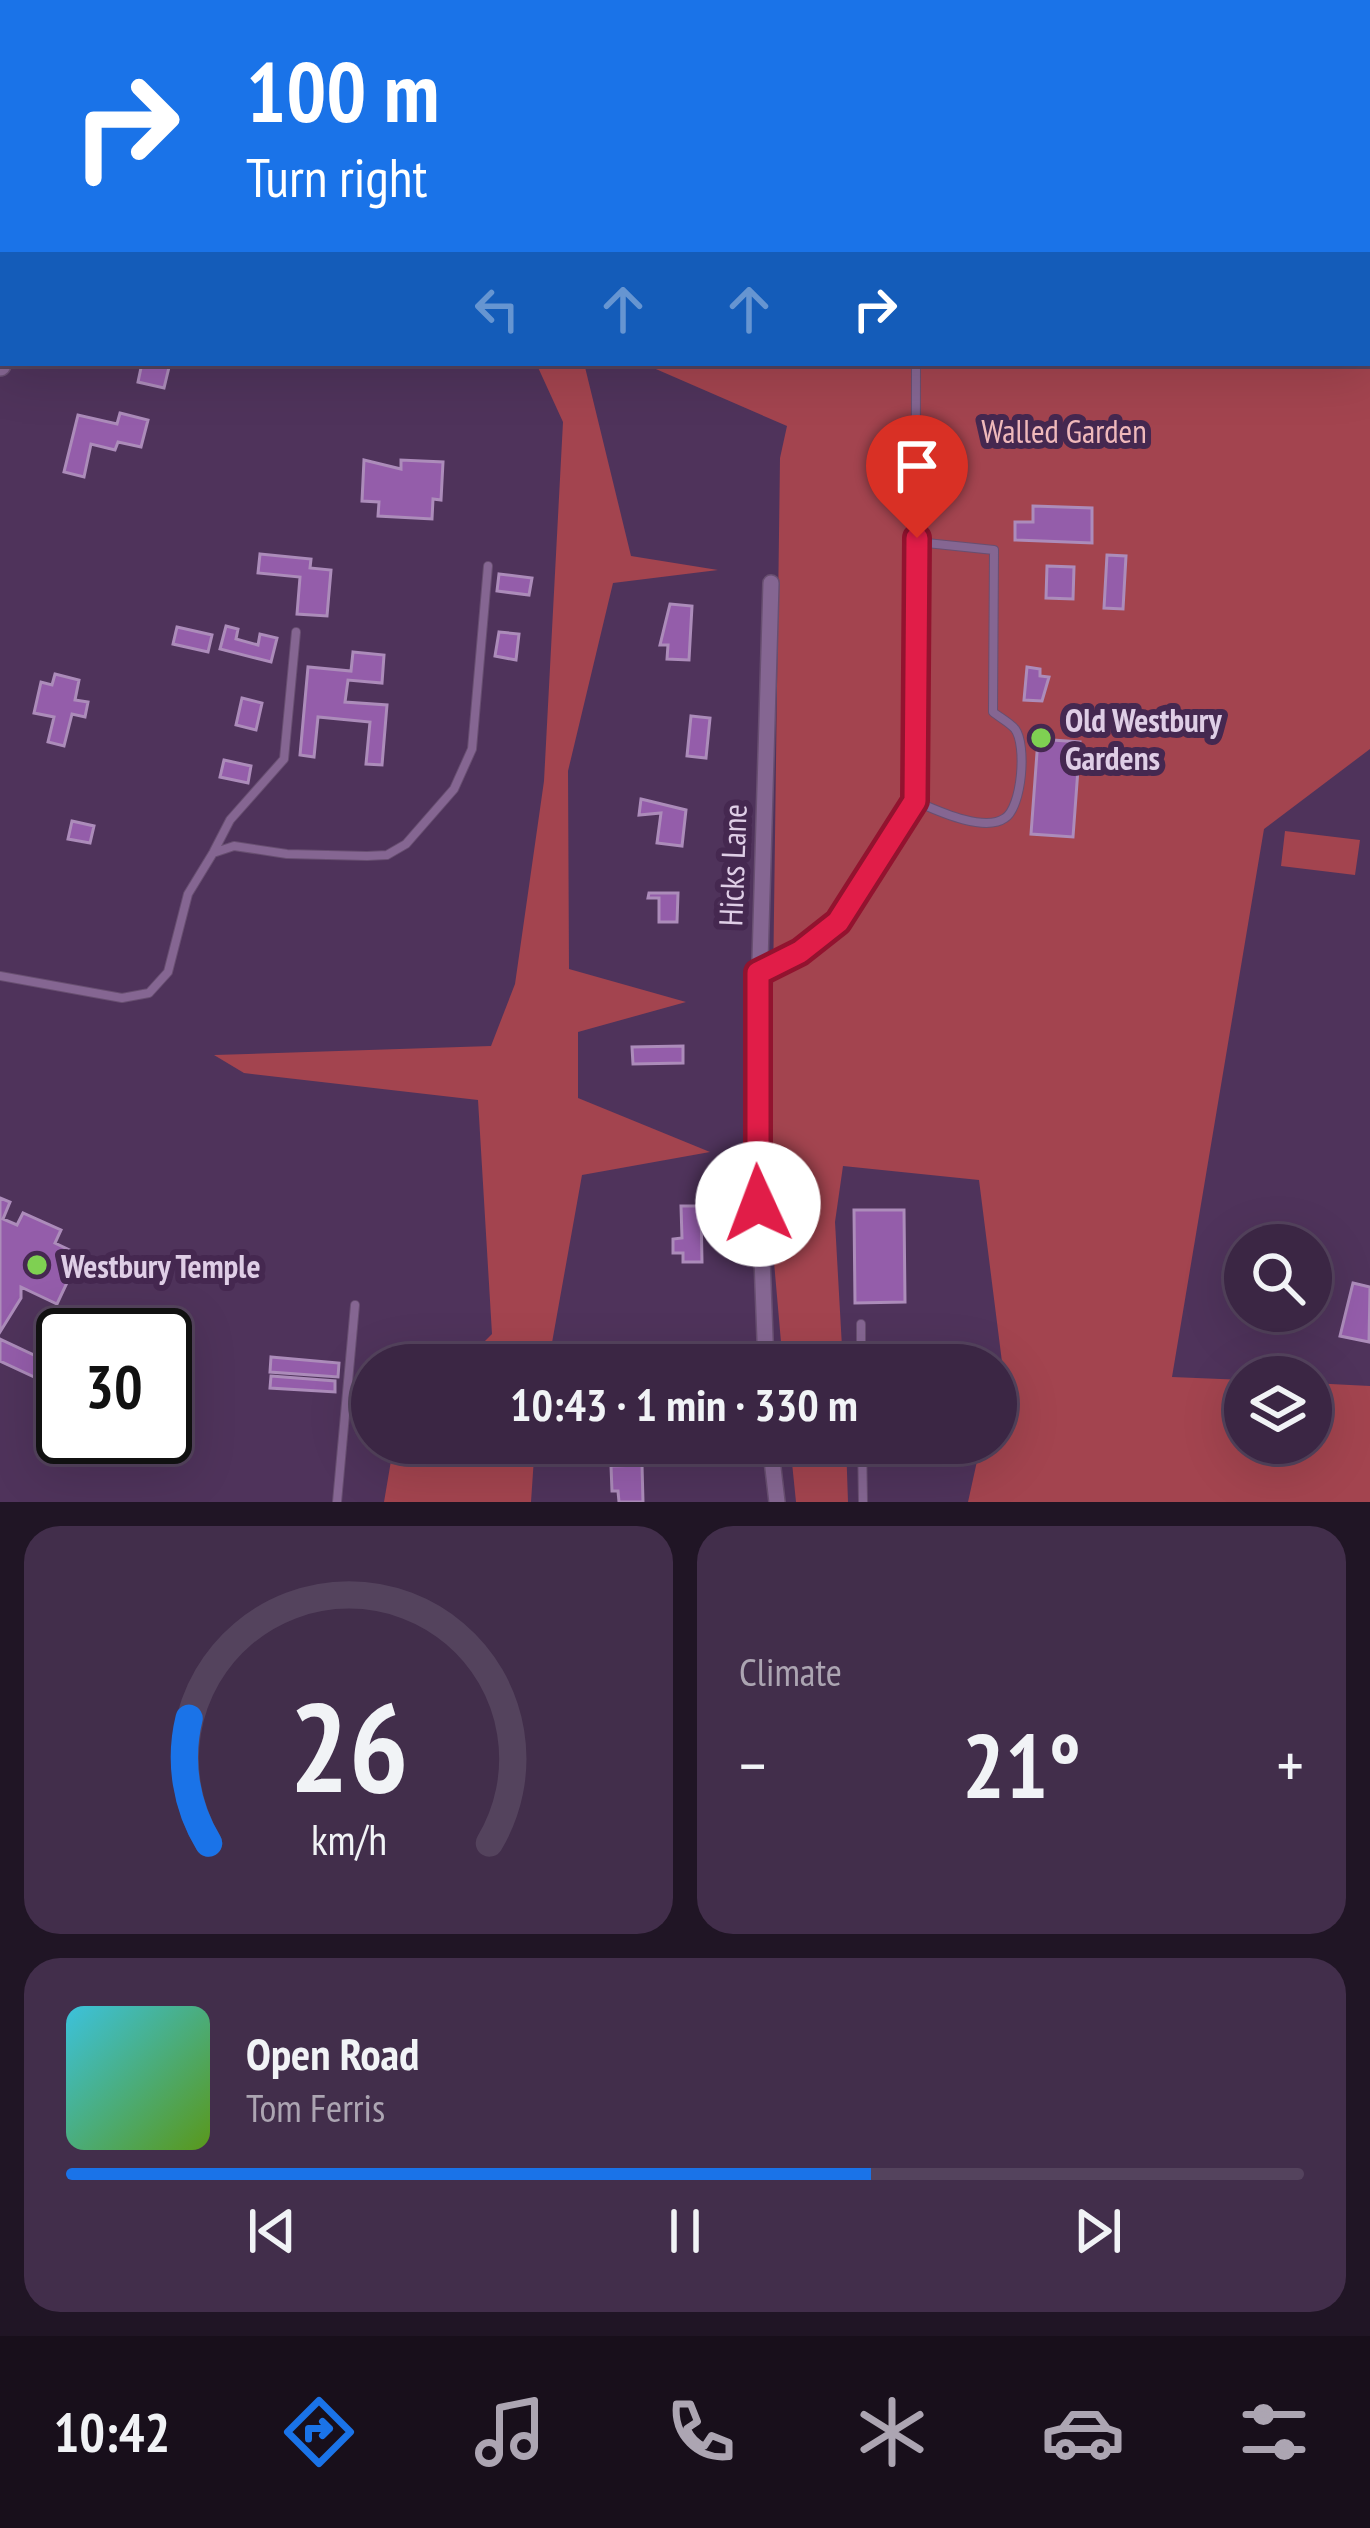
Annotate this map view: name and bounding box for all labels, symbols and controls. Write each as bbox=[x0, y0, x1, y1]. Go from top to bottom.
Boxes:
text: 100 m bbox=[246, 36, 439, 145]
icon: right bbox=[48, 48, 204, 204]
text: Turn right bbox=[246, 142, 427, 212]
icon: left bbox=[464, 276, 530, 342]
icon: ahead bbox=[590, 276, 656, 342]
icon: ahead bbox=[716, 276, 782, 342]
icon: right bbox=[842, 276, 908, 342]
park label: Walled Garden bbox=[981, 409, 1147, 452]
pin bbox=[866, 415, 968, 538]
icon: arrive bbox=[884, 433, 950, 499]
place label: Old Westbury Gardens bbox=[1065, 698, 1222, 779]
marker: Old Westbury Gardens bbox=[1028, 725, 1054, 751]
street label: Hicks Lane bbox=[708, 803, 756, 927]
position arrow bbox=[695, 1141, 821, 1267]
map controls bbox=[1224, 1224, 1332, 1464]
button: search bbox=[1224, 1224, 1332, 1332]
place label: Westbury Temple bbox=[60, 1244, 261, 1287]
marker: Westbury Temple bbox=[24, 1252, 50, 1278]
speed limit sign: 30 bbox=[36, 1308, 192, 1464]
button: layers bbox=[1224, 1356, 1332, 1464]
text: 10:43 · 1 min · 330 m bbox=[510, 1375, 858, 1433]
text: Climate bbox=[739, 1646, 842, 1697]
text: 26 bbox=[289, 1665, 408, 1826]
text: 21° bbox=[962, 1706, 1081, 1823]
text: − bbox=[739, 1722, 766, 1807]
text: + bbox=[1277, 1722, 1304, 1807]
text: km/h bbox=[310, 1811, 387, 1867]
text: Open Road bbox=[246, 2024, 419, 2082]
text: Tom Ferris bbox=[246, 2082, 385, 2133]
icon: previous bbox=[239, 2198, 305, 2264]
icon: pause bbox=[652, 2198, 718, 2264]
icon: next bbox=[1065, 2198, 1131, 2264]
icon: directions bbox=[277, 2390, 361, 2474]
icon: music bbox=[468, 2390, 552, 2474]
icon: phone bbox=[659, 2390, 743, 2474]
icon: climate bbox=[850, 2390, 934, 2474]
icon: car bbox=[1041, 2390, 1125, 2474]
icon: filters bbox=[1232, 2390, 1316, 2474]
text: 10:42 bbox=[54, 2397, 170, 2467]

